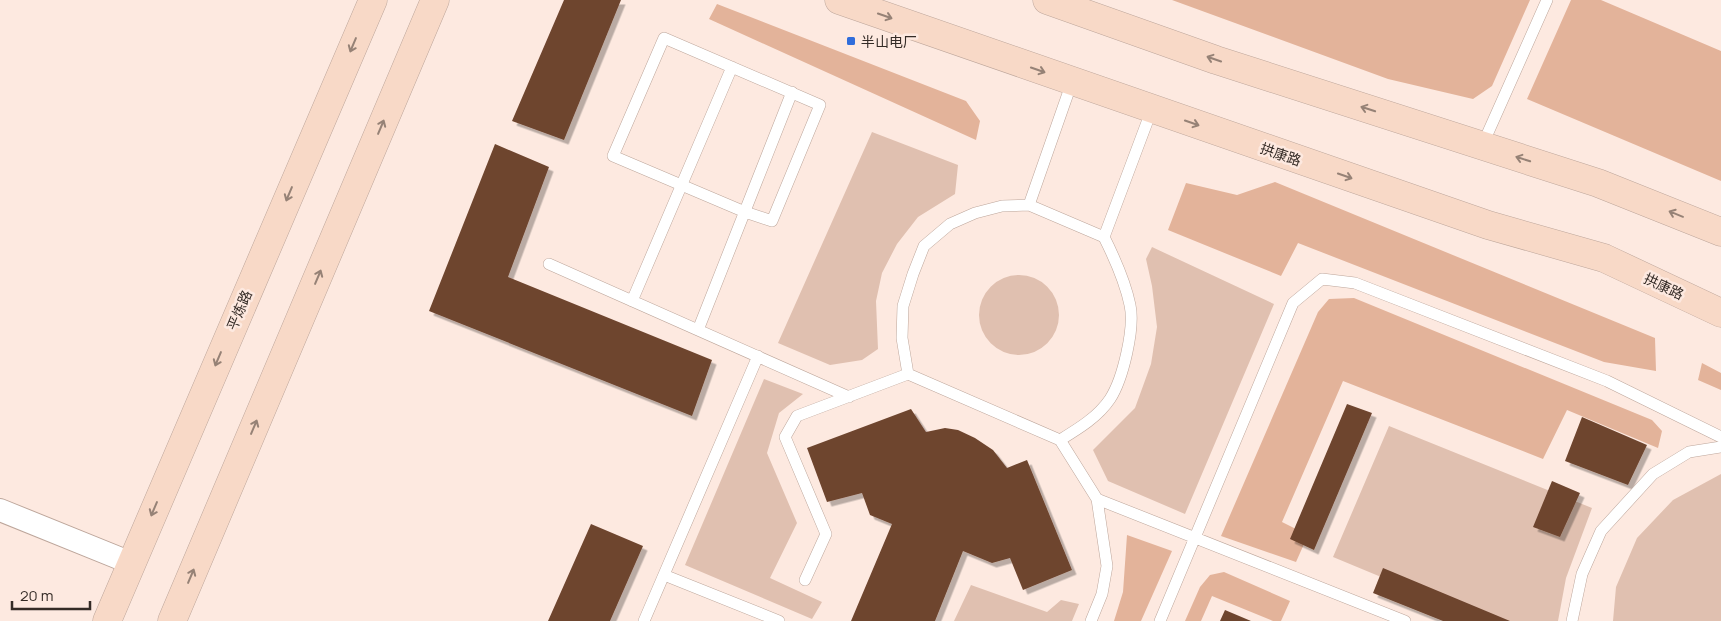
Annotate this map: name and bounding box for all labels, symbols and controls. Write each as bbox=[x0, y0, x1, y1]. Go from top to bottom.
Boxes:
one-way arrow bbox=[877, 12, 892, 21]
place label: 半山电厂 bbox=[861, 32, 917, 51]
marker: 半山电厂 bbox=[845, 35, 857, 47]
one-way arrow bbox=[348, 37, 358, 52]
one-way arrow bbox=[1206, 54, 1222, 63]
one-way arrow bbox=[1030, 66, 1046, 75]
one-way arrow bbox=[1361, 104, 1377, 114]
one-way arrow bbox=[1184, 119, 1199, 128]
one-way arrow bbox=[377, 120, 387, 135]
street label: 拱康路 bbox=[1258, 138, 1304, 170]
one-way arrow bbox=[1516, 154, 1531, 163]
one-way arrow bbox=[1337, 172, 1353, 181]
one-way arrow bbox=[284, 186, 294, 201]
one-way arrow bbox=[1669, 209, 1684, 218]
street label: 拱康路 bbox=[1641, 269, 1687, 303]
one-way arrow bbox=[313, 270, 323, 285]
street label: 平炼路 bbox=[222, 287, 256, 333]
one-way arrow bbox=[213, 351, 223, 366]
one-way arrow bbox=[251, 419, 260, 434]
one-way arrow bbox=[149, 501, 159, 516]
one-way arrow bbox=[187, 569, 196, 584]
scale bar bbox=[12, 578, 90, 610]
text: 20 m bbox=[20, 585, 53, 606]

